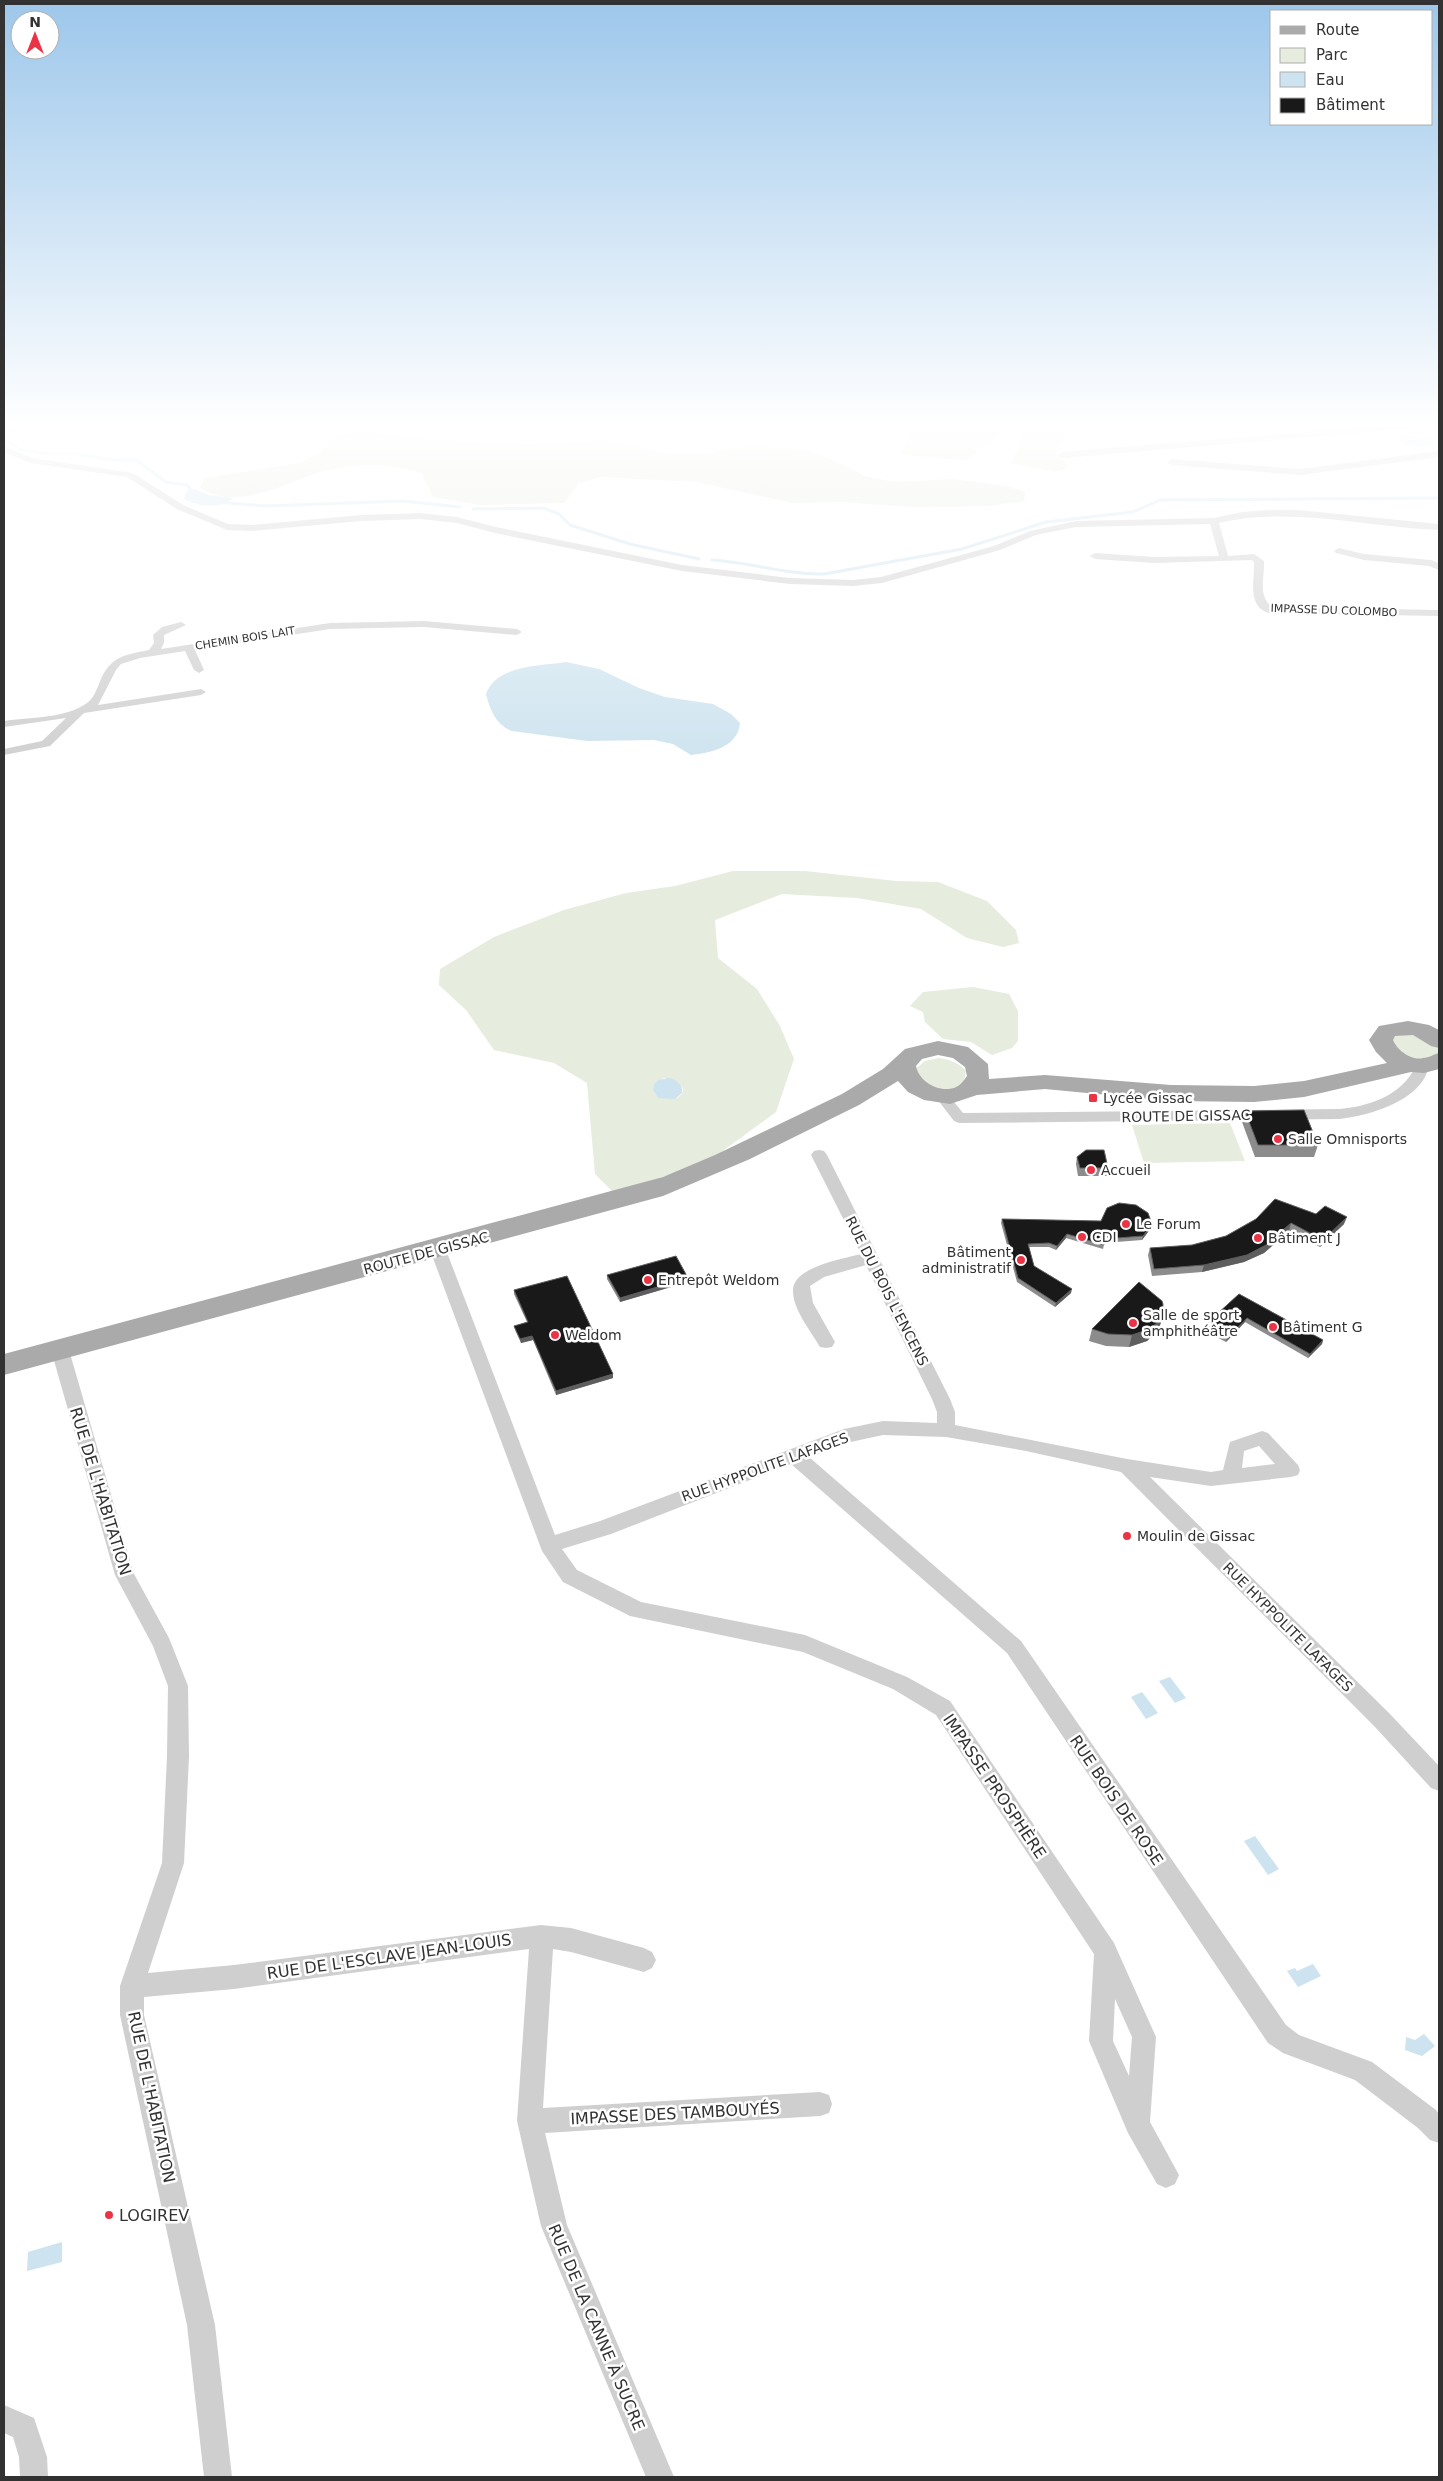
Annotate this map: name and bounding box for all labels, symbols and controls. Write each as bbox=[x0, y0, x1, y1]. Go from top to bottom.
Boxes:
north arrow bbox=[10, 10, 60, 60]
legend bbox=[1270, 10, 1433, 125]
text: N bbox=[29, 14, 41, 30]
text: Route bbox=[1316, 21, 1360, 39]
text: Parc bbox=[1316, 46, 1348, 64]
text: Eau bbox=[1316, 71, 1344, 89]
text: Bâtiment bbox=[1316, 96, 1385, 114]
street label: IMPASSE DU COLOMBO bbox=[1270, 602, 1398, 619]
street label: CHEMIN BOIS LAIT bbox=[194, 624, 296, 653]
place label: Lycée Gissac bbox=[1103, 1090, 1193, 1106]
marker: Lycée Gissac bbox=[1087, 1092, 1099, 1104]
street label: ROUTE DE GISSAC bbox=[1121, 1107, 1251, 1125]
place label: Salle Omnisports bbox=[1288, 1131, 1407, 1147]
marker: Salle Omnisports bbox=[1272, 1133, 1284, 1145]
place label: Accueil bbox=[1101, 1162, 1151, 1178]
marker: Accueil bbox=[1085, 1164, 1097, 1176]
street label: RUE DU BOIS L'ENCENS bbox=[842, 1214, 932, 1368]
place label: Le Forum bbox=[1136, 1216, 1201, 1232]
marker: Le Forum bbox=[1120, 1218, 1132, 1230]
street label: ROUTE DE GISSAC bbox=[362, 1229, 491, 1277]
place label: CDI bbox=[1092, 1229, 1117, 1245]
place label: Bâtiment J bbox=[1268, 1230, 1341, 1246]
marker: CDI bbox=[1076, 1231, 1088, 1243]
marker: Bâtiment J bbox=[1252, 1232, 1264, 1244]
place label: Bâtiment administratif bbox=[922, 1244, 1012, 1276]
marker: Bâtiment administratif bbox=[1015, 1254, 1027, 1266]
place label: Entrepôt Weldom bbox=[658, 1272, 779, 1288]
marker: Entrepôt Weldom bbox=[642, 1274, 654, 1286]
place label: Salle de sport amphithéâtre bbox=[1143, 1307, 1240, 1339]
marker: Salle de sport amphithéâtre bbox=[1127, 1317, 1139, 1329]
place label: Bâtiment G bbox=[1283, 1319, 1362, 1335]
marker: Bâtiment G bbox=[1267, 1321, 1279, 1333]
place label: Weldom bbox=[565, 1327, 622, 1343]
marker: Weldom bbox=[549, 1329, 561, 1341]
street label: RUE DE L'HABITATION bbox=[66, 1405, 135, 1578]
street label: RUE HYPPOLITE LAFAGES bbox=[679, 1429, 851, 1505]
place label: Moulin de Gissac bbox=[1137, 1528, 1255, 1544]
marker: Moulin de Gissac bbox=[1121, 1530, 1133, 1542]
street label: RUE HYPPOLITE LAFAGES bbox=[1220, 1559, 1356, 1695]
street label: IMPASSE PROSPHÈRE bbox=[939, 1710, 1050, 1862]
street label: RUE BOIS DE ROSE bbox=[1066, 1732, 1167, 1869]
street label: RUE DE L'ESCLAVE JEAN-LOUIS bbox=[266, 1930, 513, 1983]
street label: RUE DE L'HABITATION bbox=[124, 2010, 179, 2185]
street label: IMPASSE DES TAMBOUYÉS bbox=[570, 2099, 780, 2128]
place label: LOGIREV bbox=[119, 2206, 189, 2225]
marker: LOGIREV bbox=[103, 2209, 115, 2221]
street label: RUE DE LA CANNE À SUCRE bbox=[544, 2221, 649, 2433]

